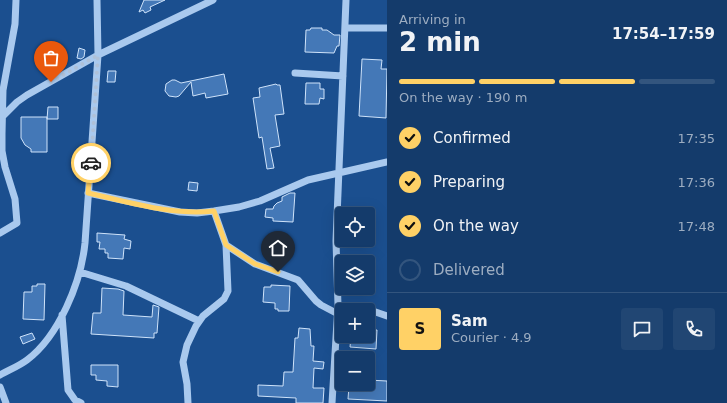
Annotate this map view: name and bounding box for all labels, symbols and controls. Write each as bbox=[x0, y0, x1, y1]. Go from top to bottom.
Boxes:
text: Arriving in bbox=[399, 12, 466, 27]
text: 17:54–17:59 bbox=[612, 25, 715, 43]
text: 2 min bbox=[399, 27, 481, 57]
pin bbox=[34, 41, 68, 82]
icon: bag bbox=[40, 47, 62, 69]
text: On the way · 190 m bbox=[399, 90, 527, 105]
icon: check bbox=[399, 127, 421, 149]
text: Confirmed bbox=[433, 129, 511, 147]
text: 17:35 bbox=[678, 131, 715, 146]
courier bbox=[71, 143, 111, 183]
icon: car bbox=[80, 152, 102, 174]
icon: check bbox=[399, 171, 421, 193]
text: Preparing bbox=[433, 173, 505, 191]
text: 17:36 bbox=[678, 175, 715, 190]
map controls bbox=[335, 207, 375, 391]
button: locate bbox=[335, 207, 375, 247]
icon: check bbox=[399, 215, 421, 237]
text: On the way bbox=[433, 217, 519, 235]
text: 17:48 bbox=[678, 219, 715, 234]
pin bbox=[261, 231, 295, 272]
icon: home bbox=[267, 237, 289, 259]
button: layers bbox=[335, 255, 375, 295]
text: Delivered bbox=[433, 261, 505, 279]
button: + bbox=[335, 303, 375, 343]
button: chat bbox=[621, 308, 663, 350]
button: phone bbox=[673, 308, 715, 350]
text: Sam bbox=[451, 312, 488, 330]
text: S bbox=[415, 320, 425, 338]
text: Courier · 4.9 bbox=[451, 330, 532, 345]
button: − bbox=[335, 351, 375, 391]

